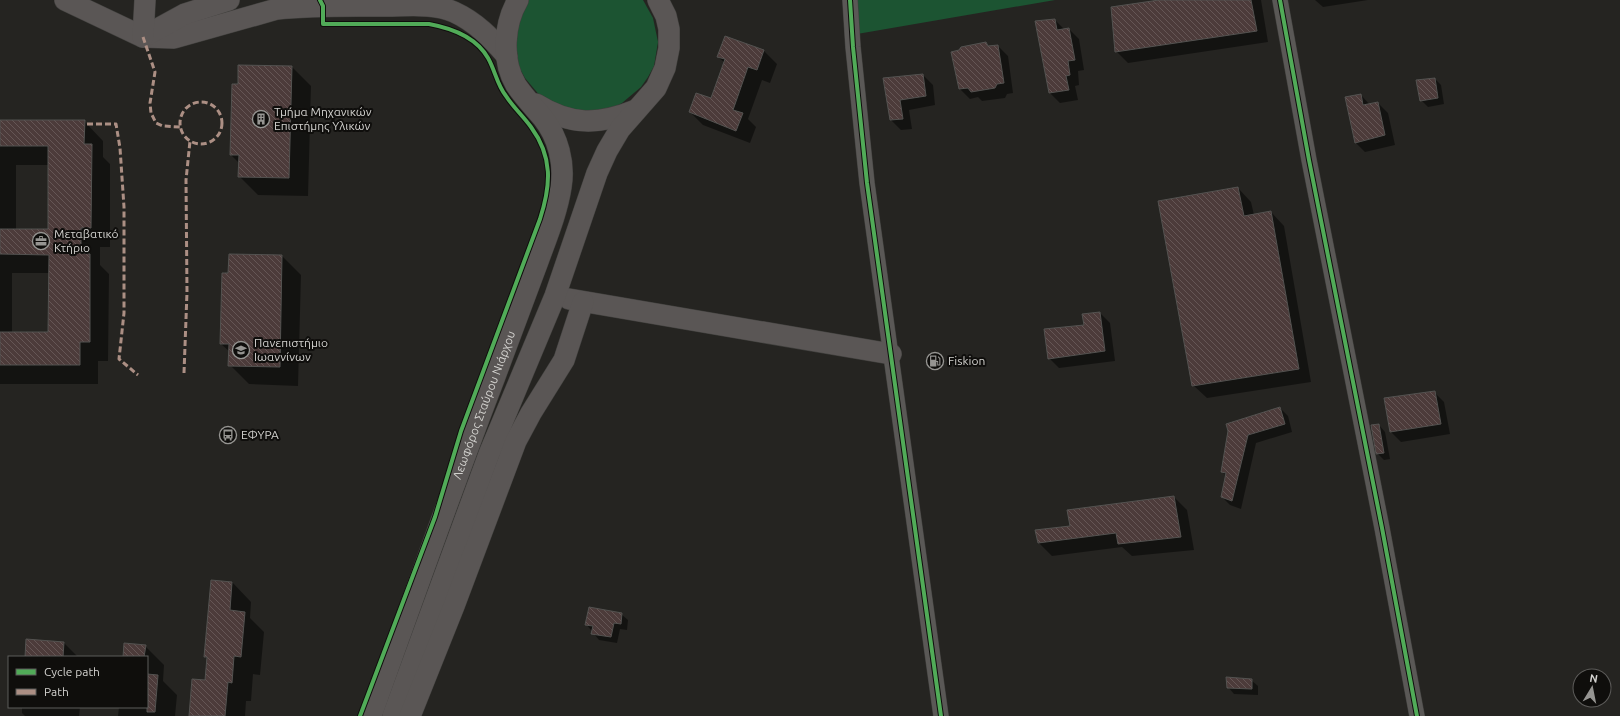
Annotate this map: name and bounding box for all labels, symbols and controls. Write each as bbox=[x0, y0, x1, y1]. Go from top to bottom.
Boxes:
place label: Τμήμα Μηχανικών Επιστήμης Υλικών bbox=[274, 105, 372, 133]
building icon: Τμήμα Μηχανικών Επιστήμης Υλικών bbox=[251, 109, 271, 129]
place label: Μεταβατικό Κτήριο bbox=[54, 227, 119, 254]
office icon: Μεταβατικό Κτήριο bbox=[31, 231, 51, 251]
street label: Λεωφόρος Σταύρου Νιάρχου bbox=[450, 329, 517, 481]
place label: Πανεπιστήμιο Ιωαννίνων bbox=[254, 336, 328, 363]
school or university icon: Πανεπιστήμιο Ιωαννίνων bbox=[231, 340, 251, 360]
fuel station icon: Fiskion bbox=[925, 351, 945, 371]
place label: Fiskion bbox=[948, 354, 985, 367]
bus stop icon: ΕΦΥΡΑ bbox=[218, 425, 238, 445]
place label: ΕΦΥΡΑ bbox=[241, 428, 279, 441]
legend bbox=[8, 656, 148, 708]
text: Cycle path bbox=[44, 665, 100, 678]
north arrow bbox=[1572, 668, 1612, 708]
text: N bbox=[1589, 672, 1599, 685]
text: Path bbox=[44, 685, 69, 698]

